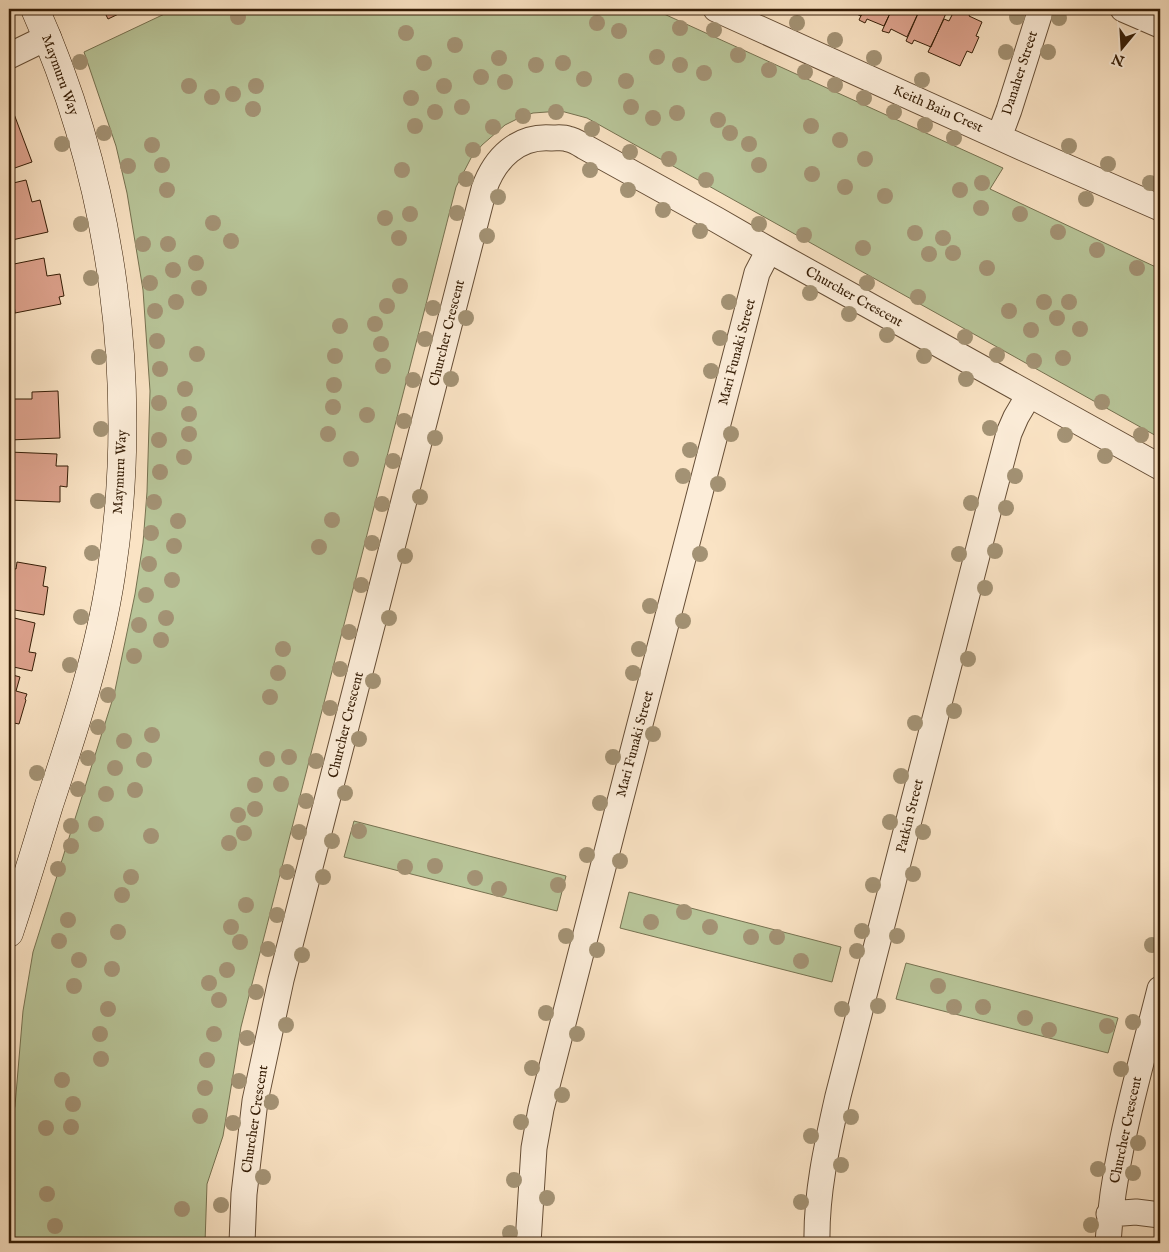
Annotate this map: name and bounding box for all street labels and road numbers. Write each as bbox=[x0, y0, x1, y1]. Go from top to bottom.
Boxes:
street label: Danaher Street bbox=[998, 28, 1042, 117]
street label: Maymuru Way bbox=[37, 32, 83, 118]
street label: Keith Bain Crest bbox=[890, 81, 986, 137]
street label: Churcher Crescent bbox=[802, 263, 906, 331]
street label: Churcher Crescent bbox=[425, 278, 469, 388]
street label: Mari Funaki Street bbox=[714, 296, 760, 407]
street label: Maymuru Way bbox=[109, 429, 131, 515]
street label: Churcher Crescent bbox=[324, 670, 368, 780]
street label: Mari Funaki Street bbox=[612, 688, 658, 799]
street label: Patkin Street bbox=[892, 777, 928, 855]
street label: Churcher Crescent bbox=[238, 1064, 272, 1174]
street label: Churcher Crescent bbox=[1106, 1075, 1146, 1185]

